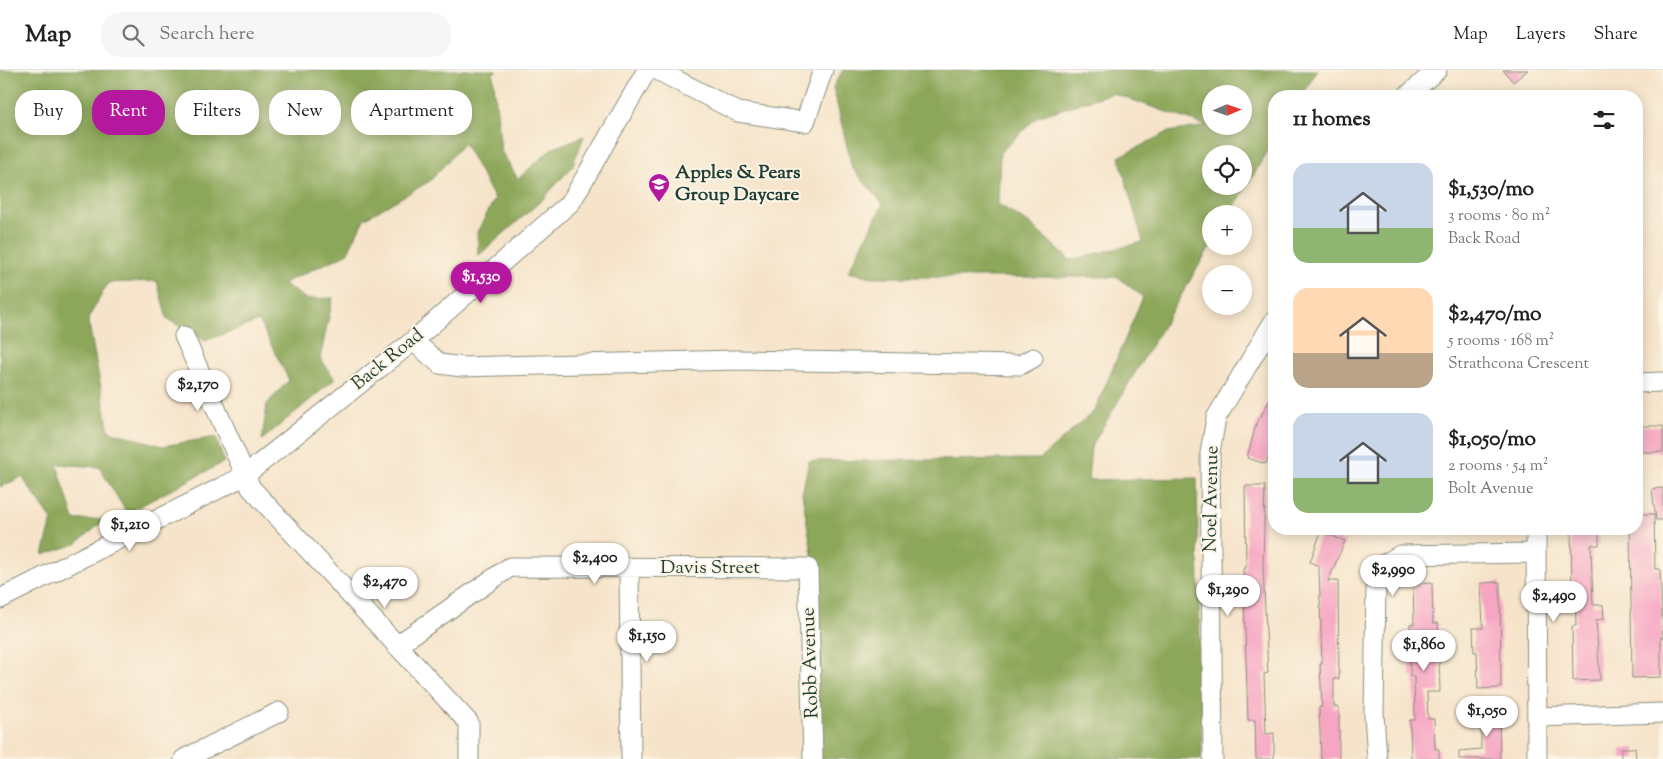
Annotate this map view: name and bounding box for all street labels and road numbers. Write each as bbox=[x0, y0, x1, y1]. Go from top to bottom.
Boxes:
street label: Back Road bbox=[346, 322, 430, 398]
street label: Noel Avenue bbox=[1198, 445, 1226, 553]
street label: Davis Street bbox=[660, 555, 760, 582]
street label: Robb Avenue bbox=[796, 607, 826, 719]

